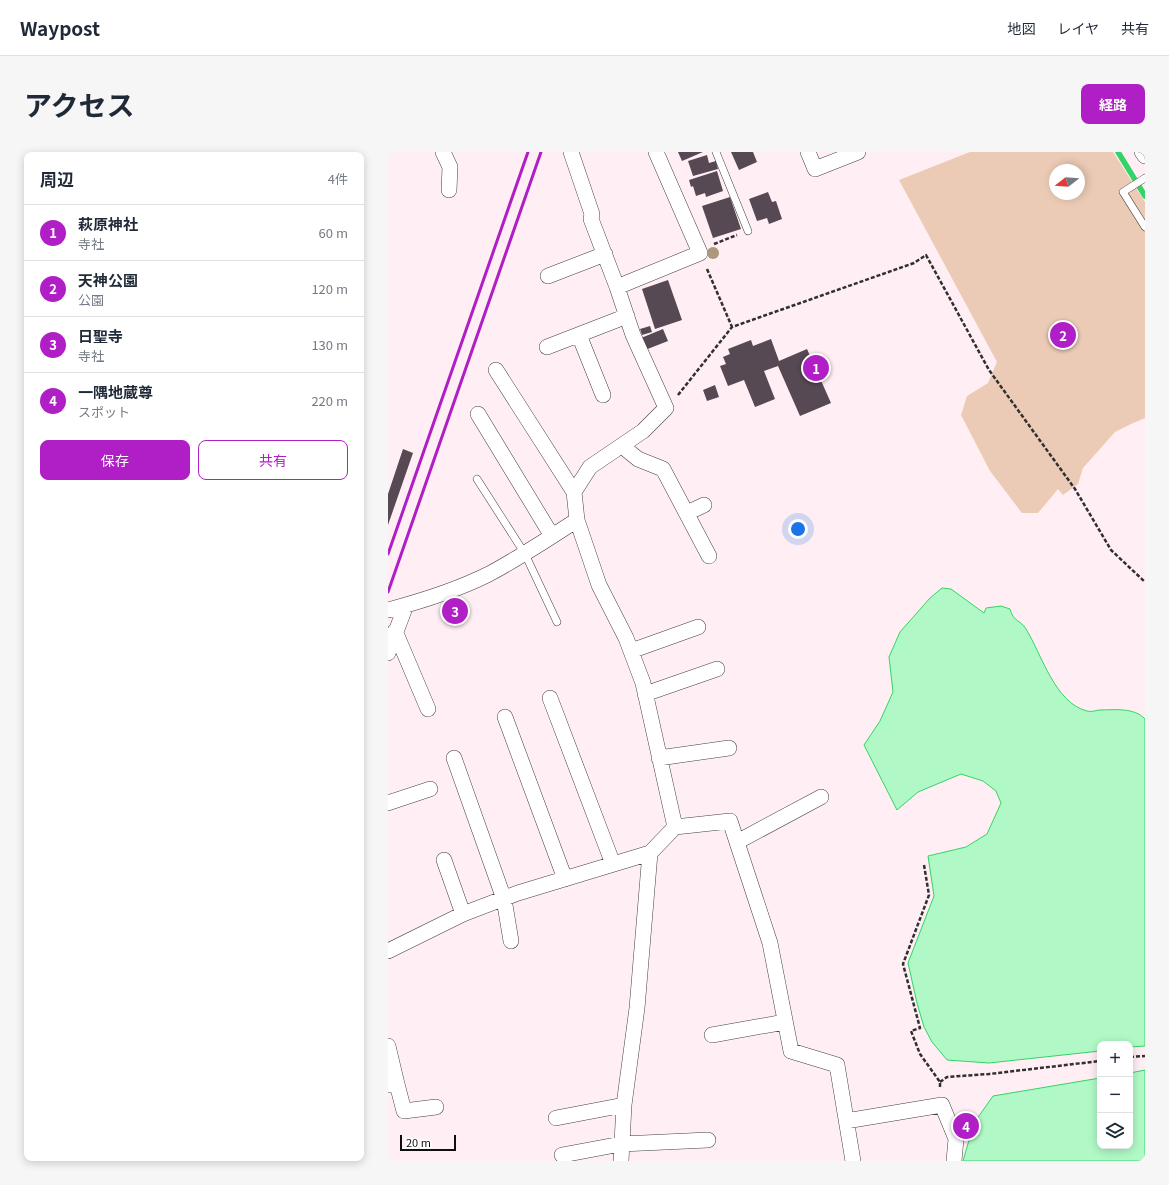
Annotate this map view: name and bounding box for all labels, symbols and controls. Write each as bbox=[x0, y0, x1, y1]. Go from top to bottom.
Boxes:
text: Waypost bbox=[20, 14, 100, 41]
text: 地図 bbox=[1007, 18, 1035, 38]
text: レイヤ bbox=[1057, 18, 1099, 38]
text: 共有 bbox=[1121, 18, 1149, 38]
text: アクセス bbox=[24, 84, 135, 124]
button: 経路 bbox=[1081, 84, 1145, 124]
north arrow bbox=[1049, 164, 1085, 200]
text: 周辺 bbox=[40, 166, 74, 191]
text: 4件 bbox=[328, 169, 348, 188]
text: 萩原神社 bbox=[78, 213, 138, 234]
text: 1 bbox=[49, 223, 57, 242]
text: 60 m bbox=[319, 223, 348, 242]
text: 寺社 bbox=[78, 234, 104, 253]
text: 天神公園 bbox=[78, 269, 138, 290]
text: 2 bbox=[49, 279, 57, 298]
text: 120 m bbox=[311, 279, 348, 298]
text: 公園 bbox=[78, 290, 104, 309]
pin: 2 bbox=[1050, 320, 1076, 350]
text: 日聖寺 bbox=[78, 325, 123, 346]
text: 3 bbox=[49, 335, 57, 354]
text: 130 m bbox=[311, 335, 348, 354]
text: 寺社 bbox=[78, 346, 104, 365]
pin: 1 bbox=[803, 353, 829, 383]
text: 一隅地蔵尊 bbox=[78, 381, 153, 402]
text: 4 bbox=[49, 391, 57, 410]
text: 220 m bbox=[311, 391, 348, 410]
text: スポット bbox=[78, 402, 130, 421]
button: 保存 bbox=[40, 440, 190, 480]
button: 共有 bbox=[198, 440, 348, 480]
your location bbox=[788, 519, 808, 539]
pin: 3 bbox=[442, 596, 468, 626]
map controls bbox=[1097, 1041, 1133, 1149]
button: + bbox=[1097, 1041, 1133, 1077]
button: − bbox=[1097, 1077, 1133, 1113]
pin: 4 bbox=[953, 1111, 979, 1141]
button: layers bbox=[1097, 1113, 1133, 1149]
scale bar bbox=[400, 1133, 456, 1152]
text: 20 m bbox=[406, 1134, 431, 1150]

